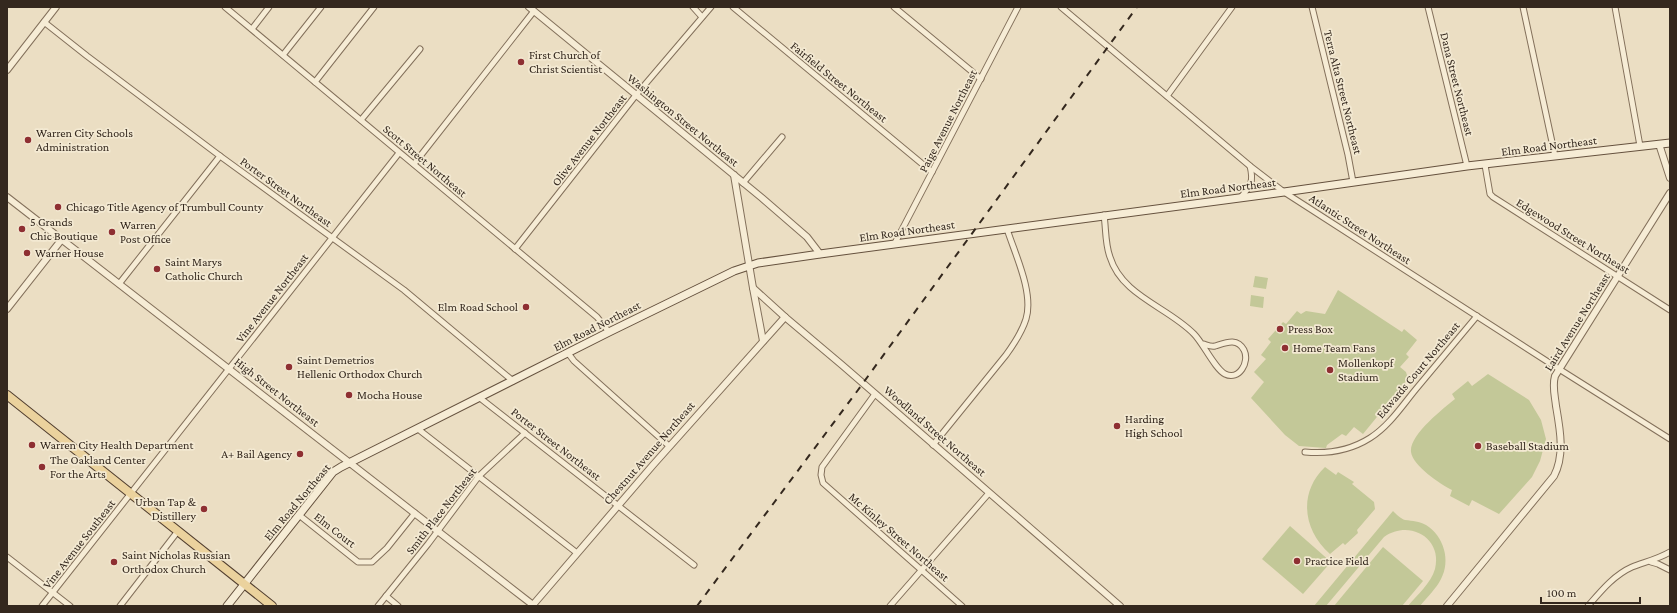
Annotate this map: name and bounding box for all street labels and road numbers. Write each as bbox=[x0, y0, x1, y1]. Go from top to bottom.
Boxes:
street label: Terra Alta Street Northeast bbox=[1321, 28, 1365, 157]
street label: Dana Street Northeast bbox=[1437, 31, 1477, 138]
street label: Fairfield Street Northeast bbox=[788, 39, 891, 126]
street label: Paige Avenue Northeast bbox=[916, 66, 980, 175]
street label: Washington Street Northeast bbox=[624, 71, 742, 170]
street label: Olive Avenue Northeast bbox=[549, 90, 630, 189]
street label: Scott Street Northeast bbox=[380, 122, 471, 201]
street label: Elm Road Northeast bbox=[1500, 133, 1599, 159]
street label: Porter Street Northeast bbox=[237, 154, 335, 231]
street label: Elm Road Northeast bbox=[1179, 175, 1278, 201]
street label: Atlantic Street Northeast bbox=[1306, 191, 1414, 268]
street label: Edgewood Street Northeast bbox=[1514, 195, 1633, 277]
street label: Elm Road Northeast bbox=[858, 217, 957, 245]
street label: Vine Avenue Northeast bbox=[233, 250, 312, 345]
street label: Laird Avenue Northeast bbox=[1541, 270, 1613, 374]
street label: Elm Road Northeast bbox=[551, 297, 644, 354]
street label: Edwards Court Northeast bbox=[1373, 318, 1463, 421]
street label: High Street Northeast bbox=[232, 355, 323, 430]
street label: Woodland Street Northeast bbox=[881, 383, 990, 480]
street label: Chestnut Avenue Northeast bbox=[600, 398, 698, 507]
street label: Porter Street Northeast bbox=[508, 405, 604, 484]
street label: Elm Road Northeast bbox=[261, 460, 334, 543]
street label: Smith Place Northeast bbox=[403, 464, 480, 557]
street label: Mc Kinley Street Northeast bbox=[846, 490, 953, 585]
street label: Vine Avenue Southeast bbox=[40, 496, 119, 591]
street label: Elm Court bbox=[311, 509, 359, 551]

